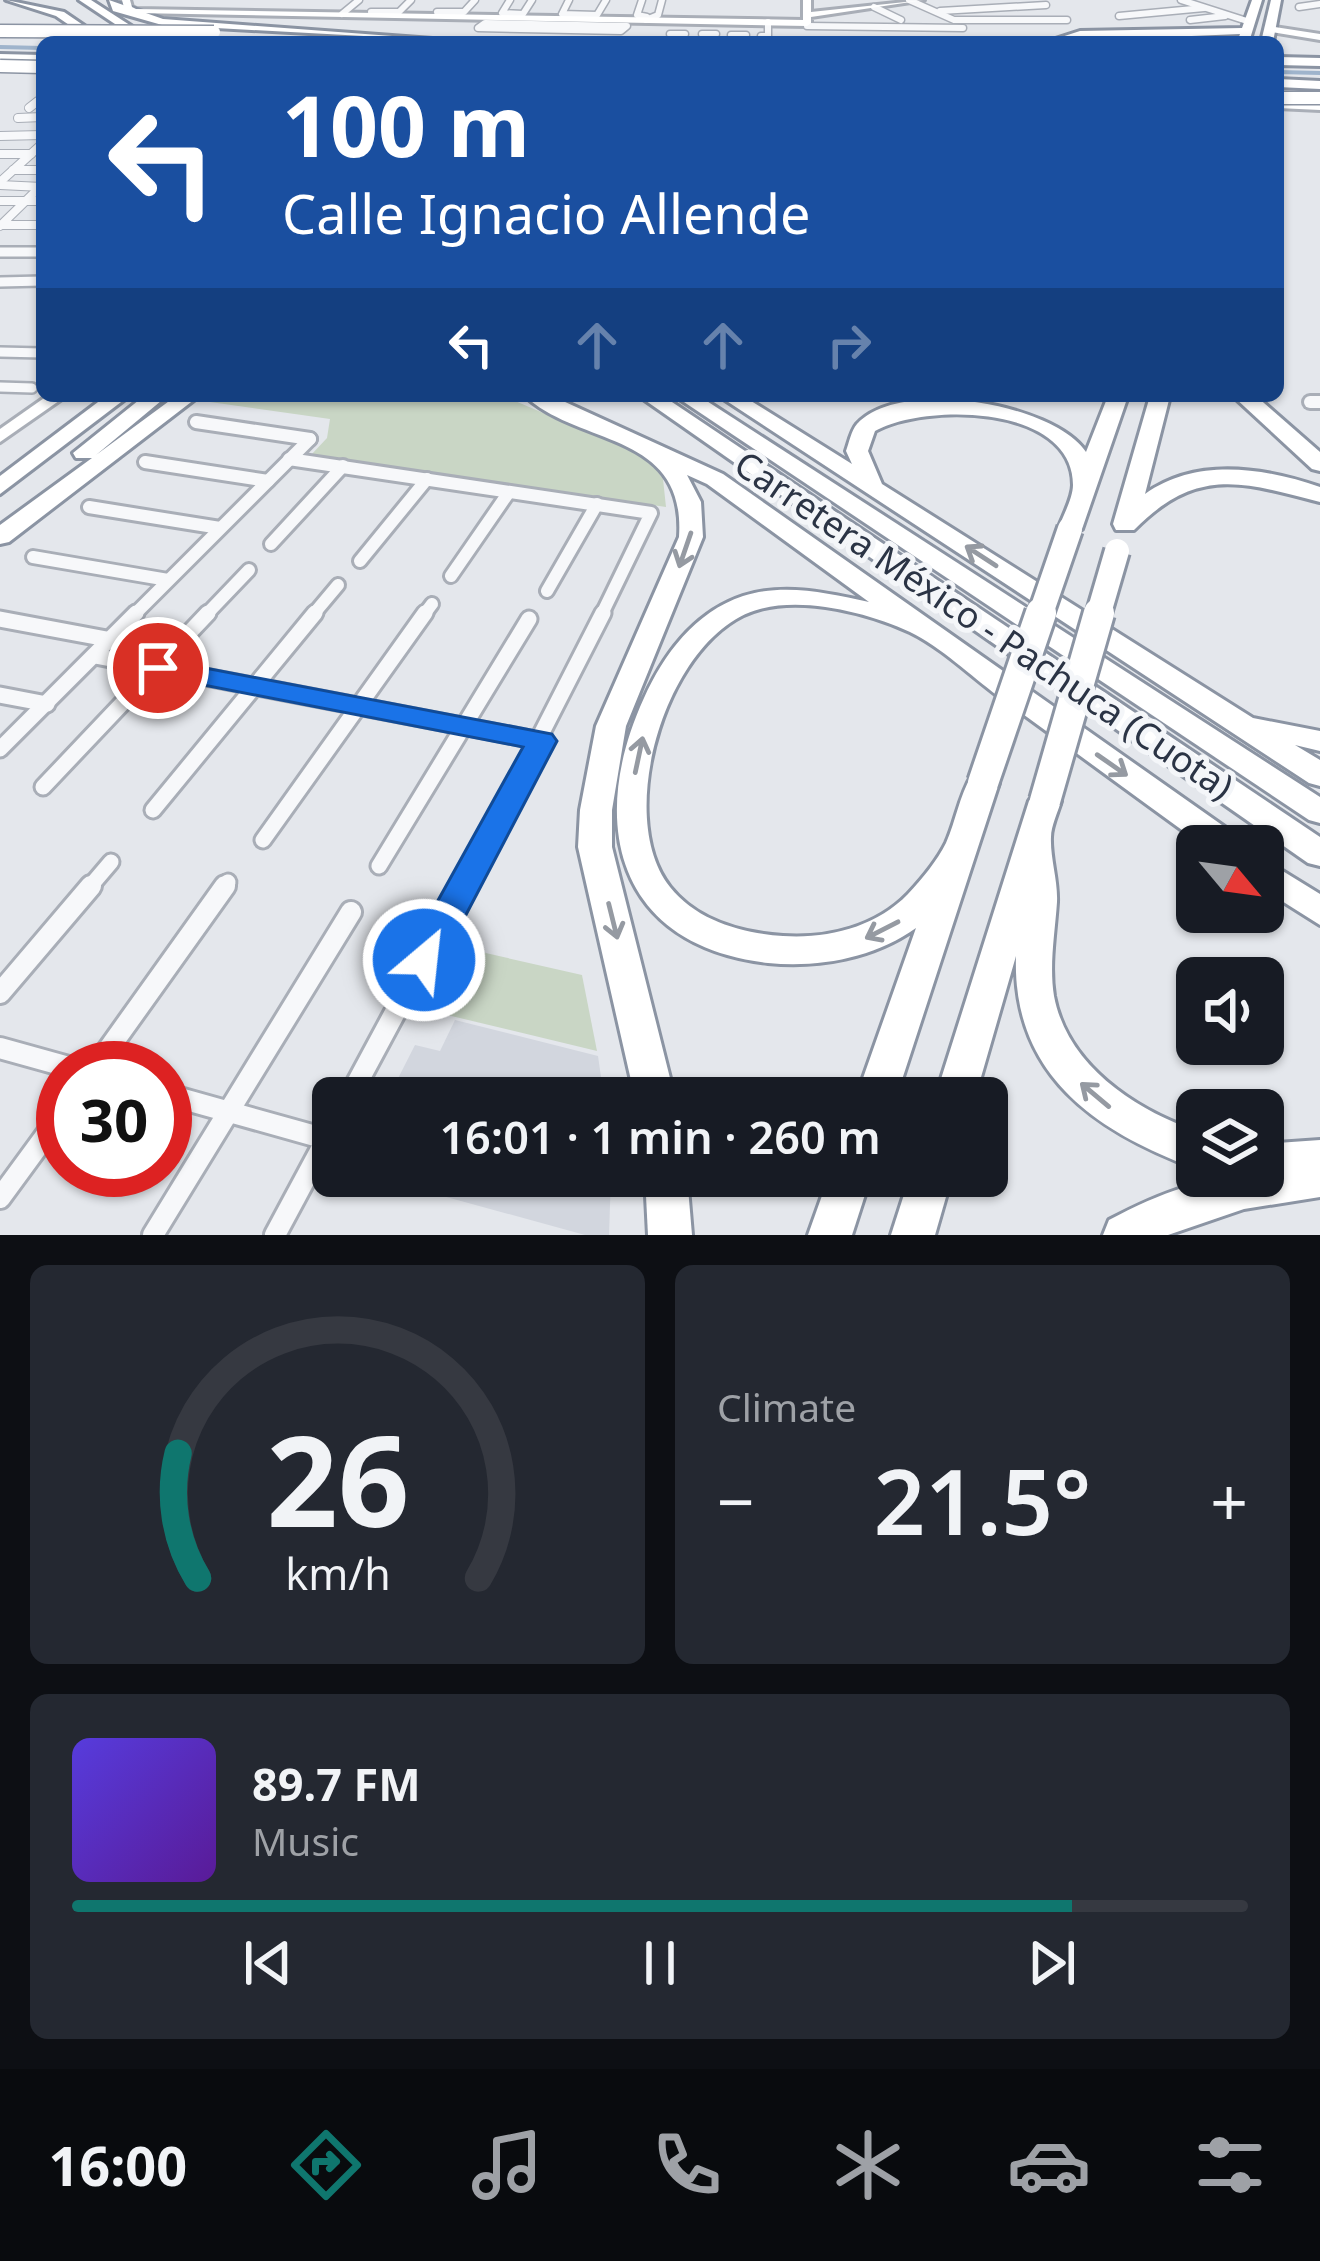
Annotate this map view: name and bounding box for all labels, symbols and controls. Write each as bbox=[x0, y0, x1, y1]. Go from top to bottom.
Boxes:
text: 100 m bbox=[282, 67, 530, 182]
icon: left bbox=[84, 84, 240, 240]
text: Calle Ignacio Allende bbox=[282, 176, 810, 250]
icon: left bbox=[438, 312, 504, 378]
icon: ahead bbox=[564, 312, 630, 378]
icon: ahead bbox=[690, 312, 756, 378]
icon: right bbox=[816, 312, 882, 378]
street label: Carretera México - Pachuca (Cuota) bbox=[725, 439, 1243, 810]
one-way arrow bbox=[673, 530, 695, 568]
one-way arrow bbox=[964, 543, 998, 568]
pin bbox=[107, 617, 209, 719]
icon: arrive bbox=[125, 635, 191, 701]
one-way arrow bbox=[628, 736, 651, 774]
one-way arrow bbox=[1095, 752, 1128, 777]
north arrow bbox=[1176, 825, 1284, 933]
map controls bbox=[1176, 825, 1284, 1197]
position arrow bbox=[361, 897, 487, 1023]
one-way arrow bbox=[603, 902, 625, 940]
one-way arrow bbox=[865, 919, 900, 942]
button: sound bbox=[1176, 957, 1284, 1065]
speed limit sign: 30 bbox=[36, 1041, 192, 1197]
one-way arrow bbox=[1080, 1081, 1111, 1109]
button: layers bbox=[1176, 1089, 1284, 1197]
text: 16:01 · 1 min · 260 m bbox=[439, 1106, 881, 1167]
text: Climate bbox=[717, 1380, 856, 1433]
text: 26 bbox=[266, 1394, 409, 1564]
text: 21.5° bbox=[874, 1439, 1091, 1561]
text: − bbox=[717, 1455, 755, 1545]
text: + bbox=[1210, 1455, 1248, 1545]
text: km/h bbox=[285, 1543, 390, 1602]
text: 89.7 FM bbox=[252, 1753, 421, 1814]
text: Music bbox=[252, 1814, 359, 1867]
icon: previous bbox=[235, 1930, 301, 1996]
icon: pause bbox=[627, 1930, 693, 1996]
icon: next bbox=[1019, 1930, 1085, 1996]
icon: directions bbox=[284, 2123, 368, 2207]
icon: music bbox=[465, 2123, 549, 2207]
icon: phone bbox=[645, 2123, 729, 2207]
icon: climate bbox=[826, 2123, 910, 2207]
icon: car bbox=[1007, 2123, 1091, 2207]
icon: filters bbox=[1188, 2123, 1272, 2207]
text: 16:00 bbox=[48, 2128, 187, 2202]

